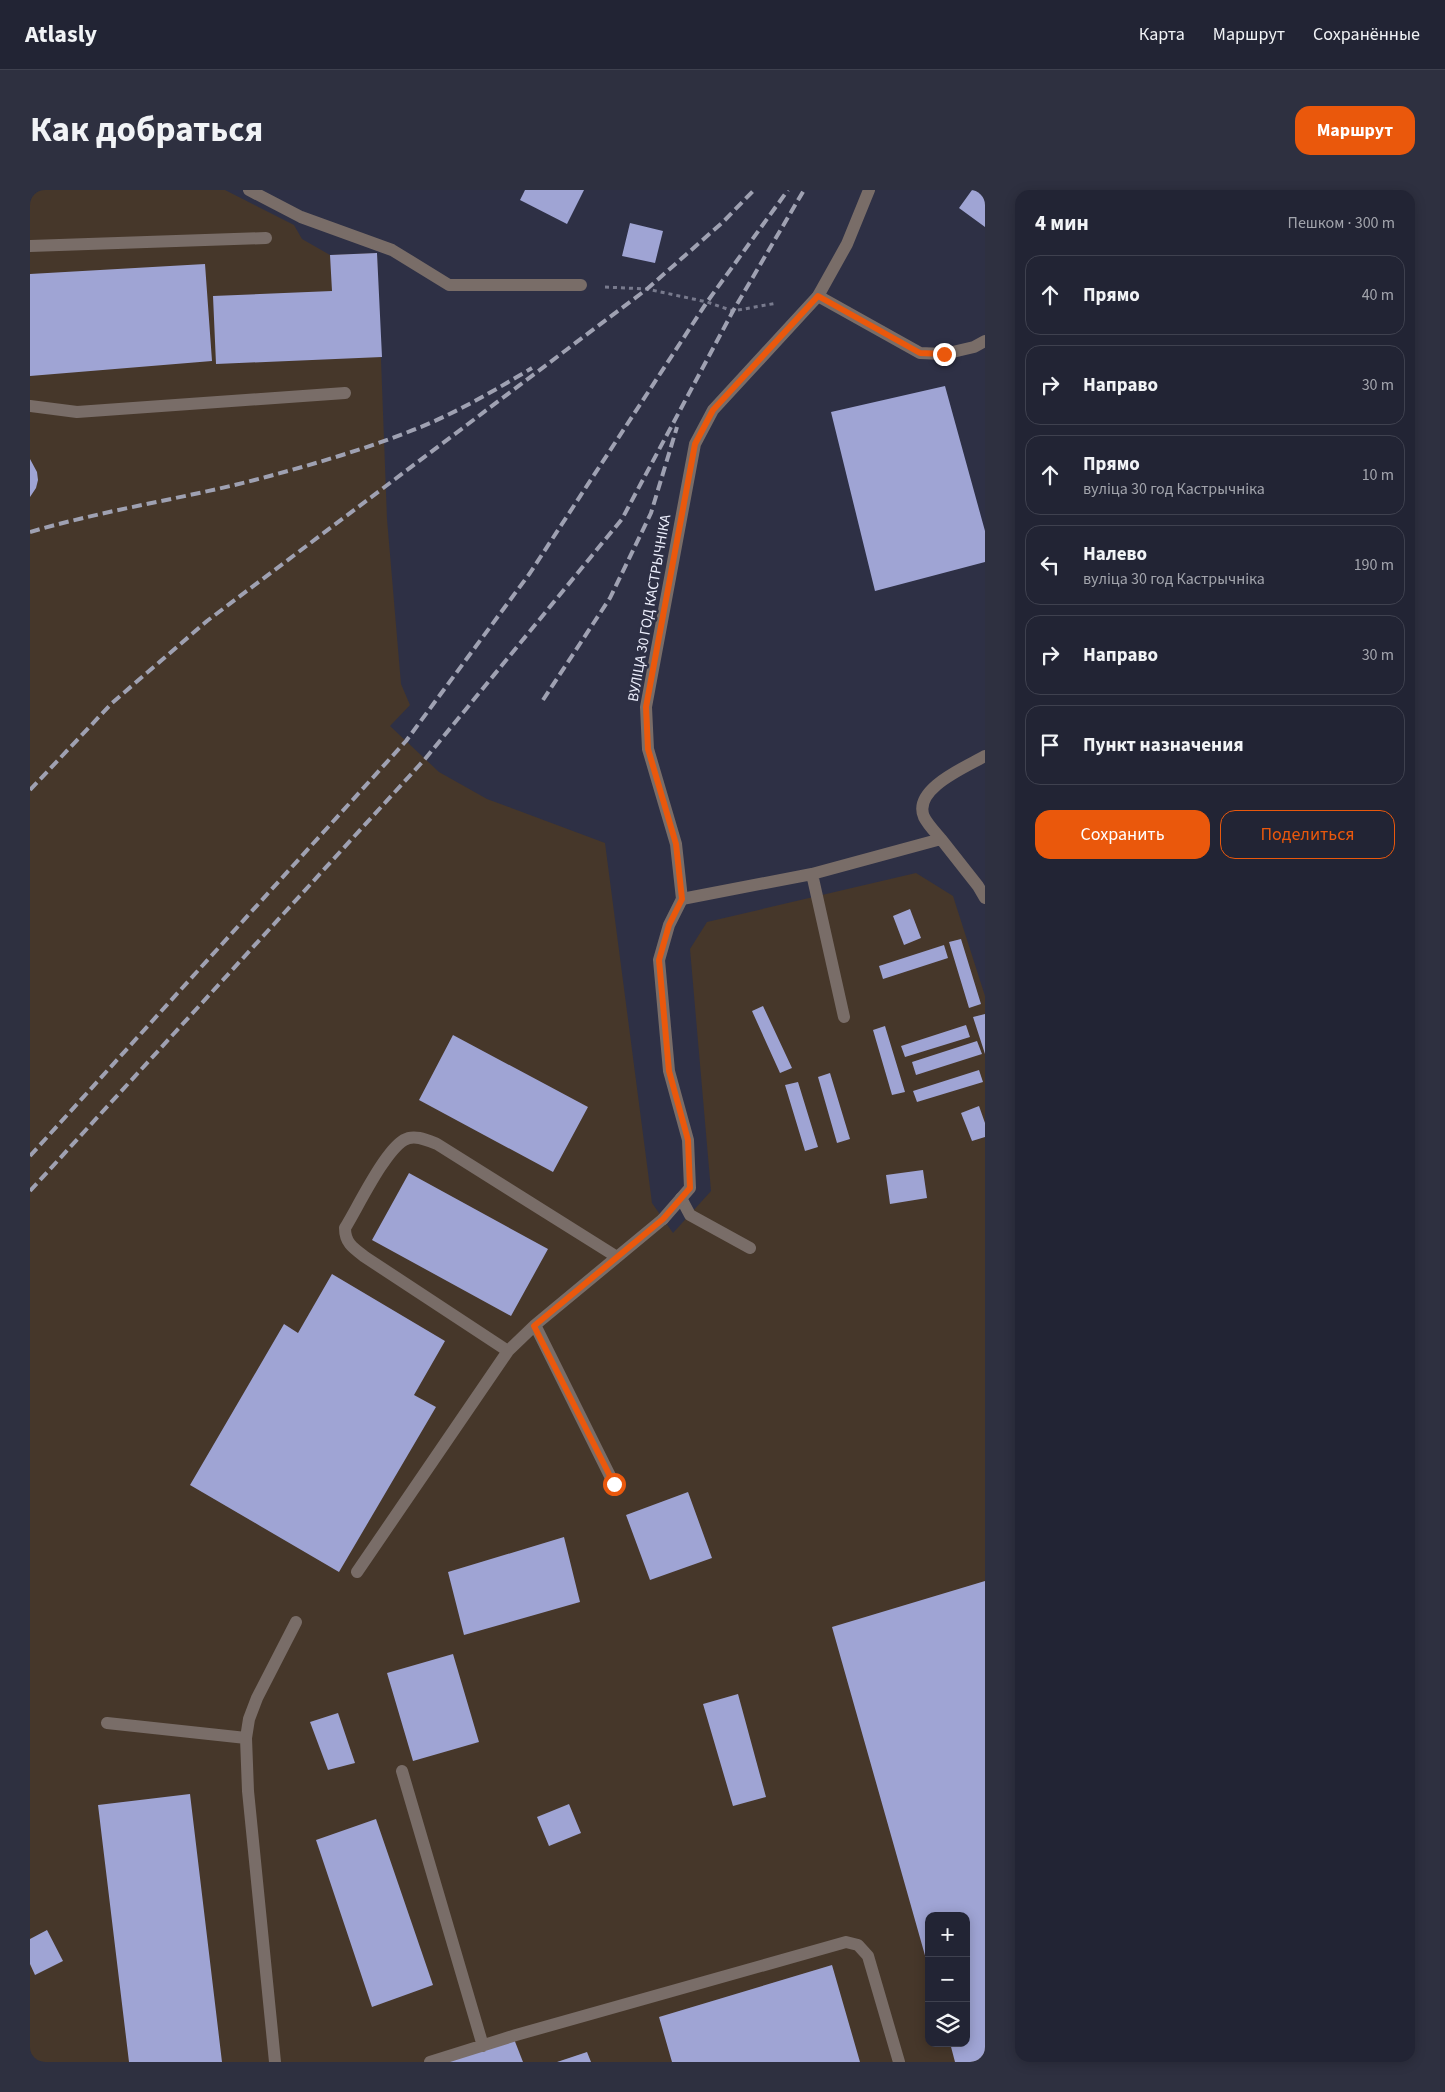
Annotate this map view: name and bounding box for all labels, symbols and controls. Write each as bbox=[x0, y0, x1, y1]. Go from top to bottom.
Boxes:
text: Atlasly bbox=[25, 17, 97, 52]
text: Карта bbox=[1139, 22, 1185, 47]
text: Маршрут bbox=[1213, 22, 1285, 47]
text: Сохранённые bbox=[1313, 22, 1420, 47]
text: Как добраться bbox=[30, 105, 263, 155]
button: Маршрут bbox=[1295, 106, 1415, 155]
text: 4 мин bbox=[1035, 208, 1089, 238]
text: Пешком · 300 m bbox=[1288, 212, 1395, 234]
icon: ahead bbox=[1036, 281, 1064, 309]
text: Прямо bbox=[1083, 282, 1140, 309]
text: 40 m bbox=[1362, 284, 1394, 306]
route end bbox=[933, 343, 956, 366]
icon: right bbox=[1036, 371, 1064, 399]
text: Направо bbox=[1083, 372, 1158, 399]
text: 30 m bbox=[1362, 374, 1394, 396]
text: Прямо bbox=[1083, 451, 1140, 478]
icon: ahead bbox=[1036, 461, 1064, 489]
text: 10 m bbox=[1362, 464, 1394, 486]
text: вуліца 30 год Кастрычніка bbox=[1083, 478, 1265, 500]
street label: ВУЛІЦА 30 ГОД КАСТРЫЧНІКА bbox=[623, 512, 676, 703]
text: Налево bbox=[1083, 541, 1147, 568]
icon: left bbox=[1036, 551, 1064, 579]
text: 190 m bbox=[1354, 554, 1394, 576]
text: вуліца 30 год Кастрычніка bbox=[1083, 568, 1265, 590]
icon: right bbox=[1036, 641, 1064, 669]
text: Направо bbox=[1083, 642, 1158, 669]
text: 30 m bbox=[1362, 644, 1394, 666]
icon: arrive bbox=[1036, 731, 1064, 759]
text: Пункт назначения bbox=[1083, 732, 1244, 759]
button: Сохранить bbox=[1035, 810, 1210, 859]
button: Поделиться bbox=[1220, 810, 1395, 859]
route start bbox=[603, 1473, 626, 1496]
map controls bbox=[925, 1912, 970, 2047]
button: + bbox=[925, 1912, 970, 1957]
button: − bbox=[925, 1957, 970, 2002]
button: layers bbox=[925, 2002, 970, 2047]

